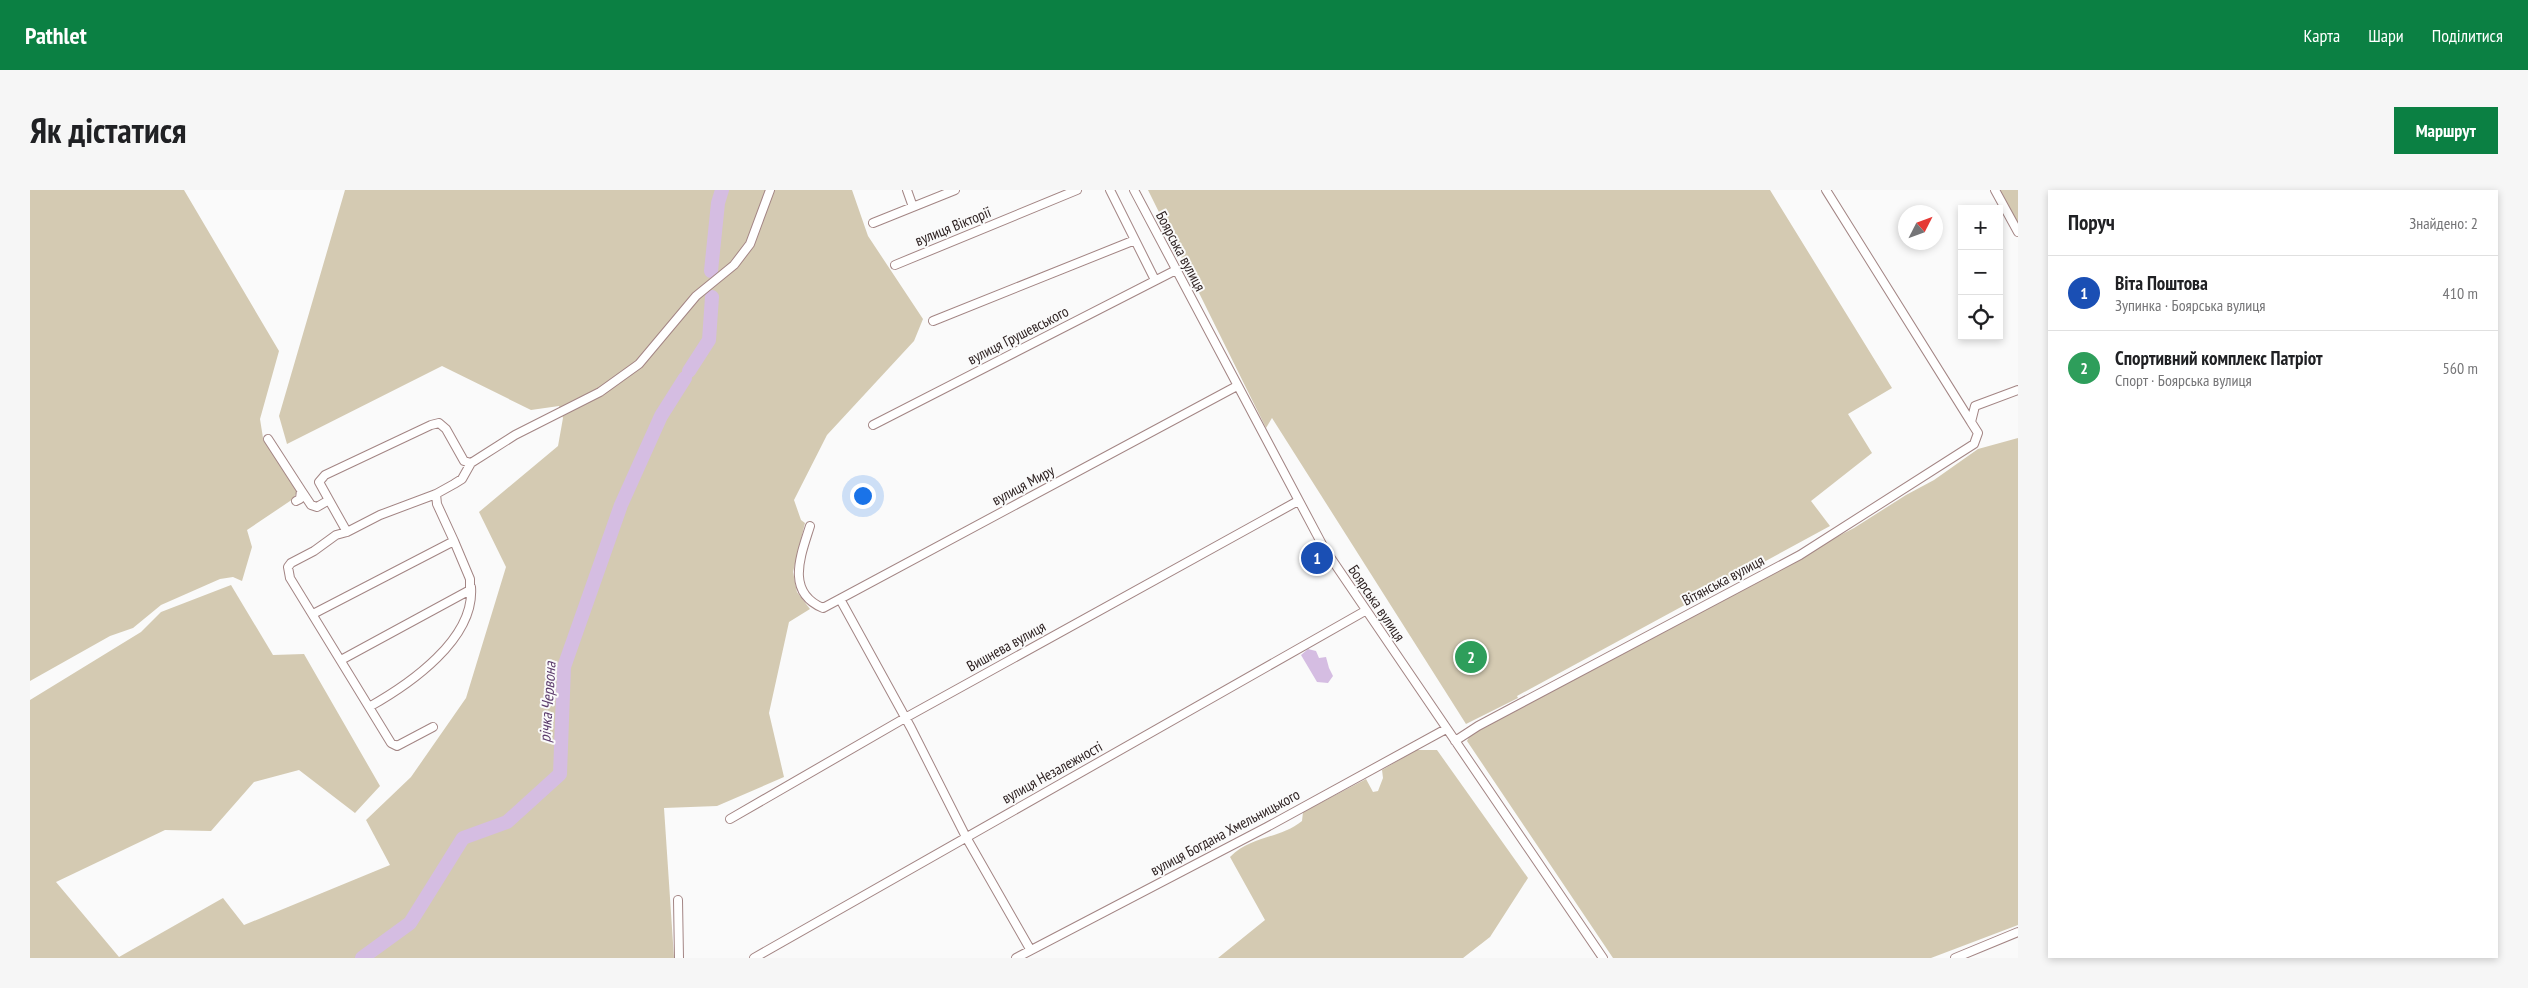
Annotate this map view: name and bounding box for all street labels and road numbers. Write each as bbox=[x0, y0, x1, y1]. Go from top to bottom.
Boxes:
street label: вулиця Вікторії bbox=[912, 202, 994, 250]
street label: Боярська вулиця bbox=[1152, 208, 1210, 295]
street label: вулиця Грушевського bbox=[964, 301, 1072, 369]
street label: вулиця Миру bbox=[989, 460, 1058, 509]
street label: Вітянська вулиця bbox=[1679, 550, 1767, 610]
street label: Боярська вулиця bbox=[1344, 561, 1410, 645]
street label: Вишнева вулиця bbox=[963, 616, 1049, 675]
street label: вулиця Незалежності bbox=[998, 737, 1106, 807]
street label: вулиця Богдана Хмельницького bbox=[1147, 785, 1303, 879]

